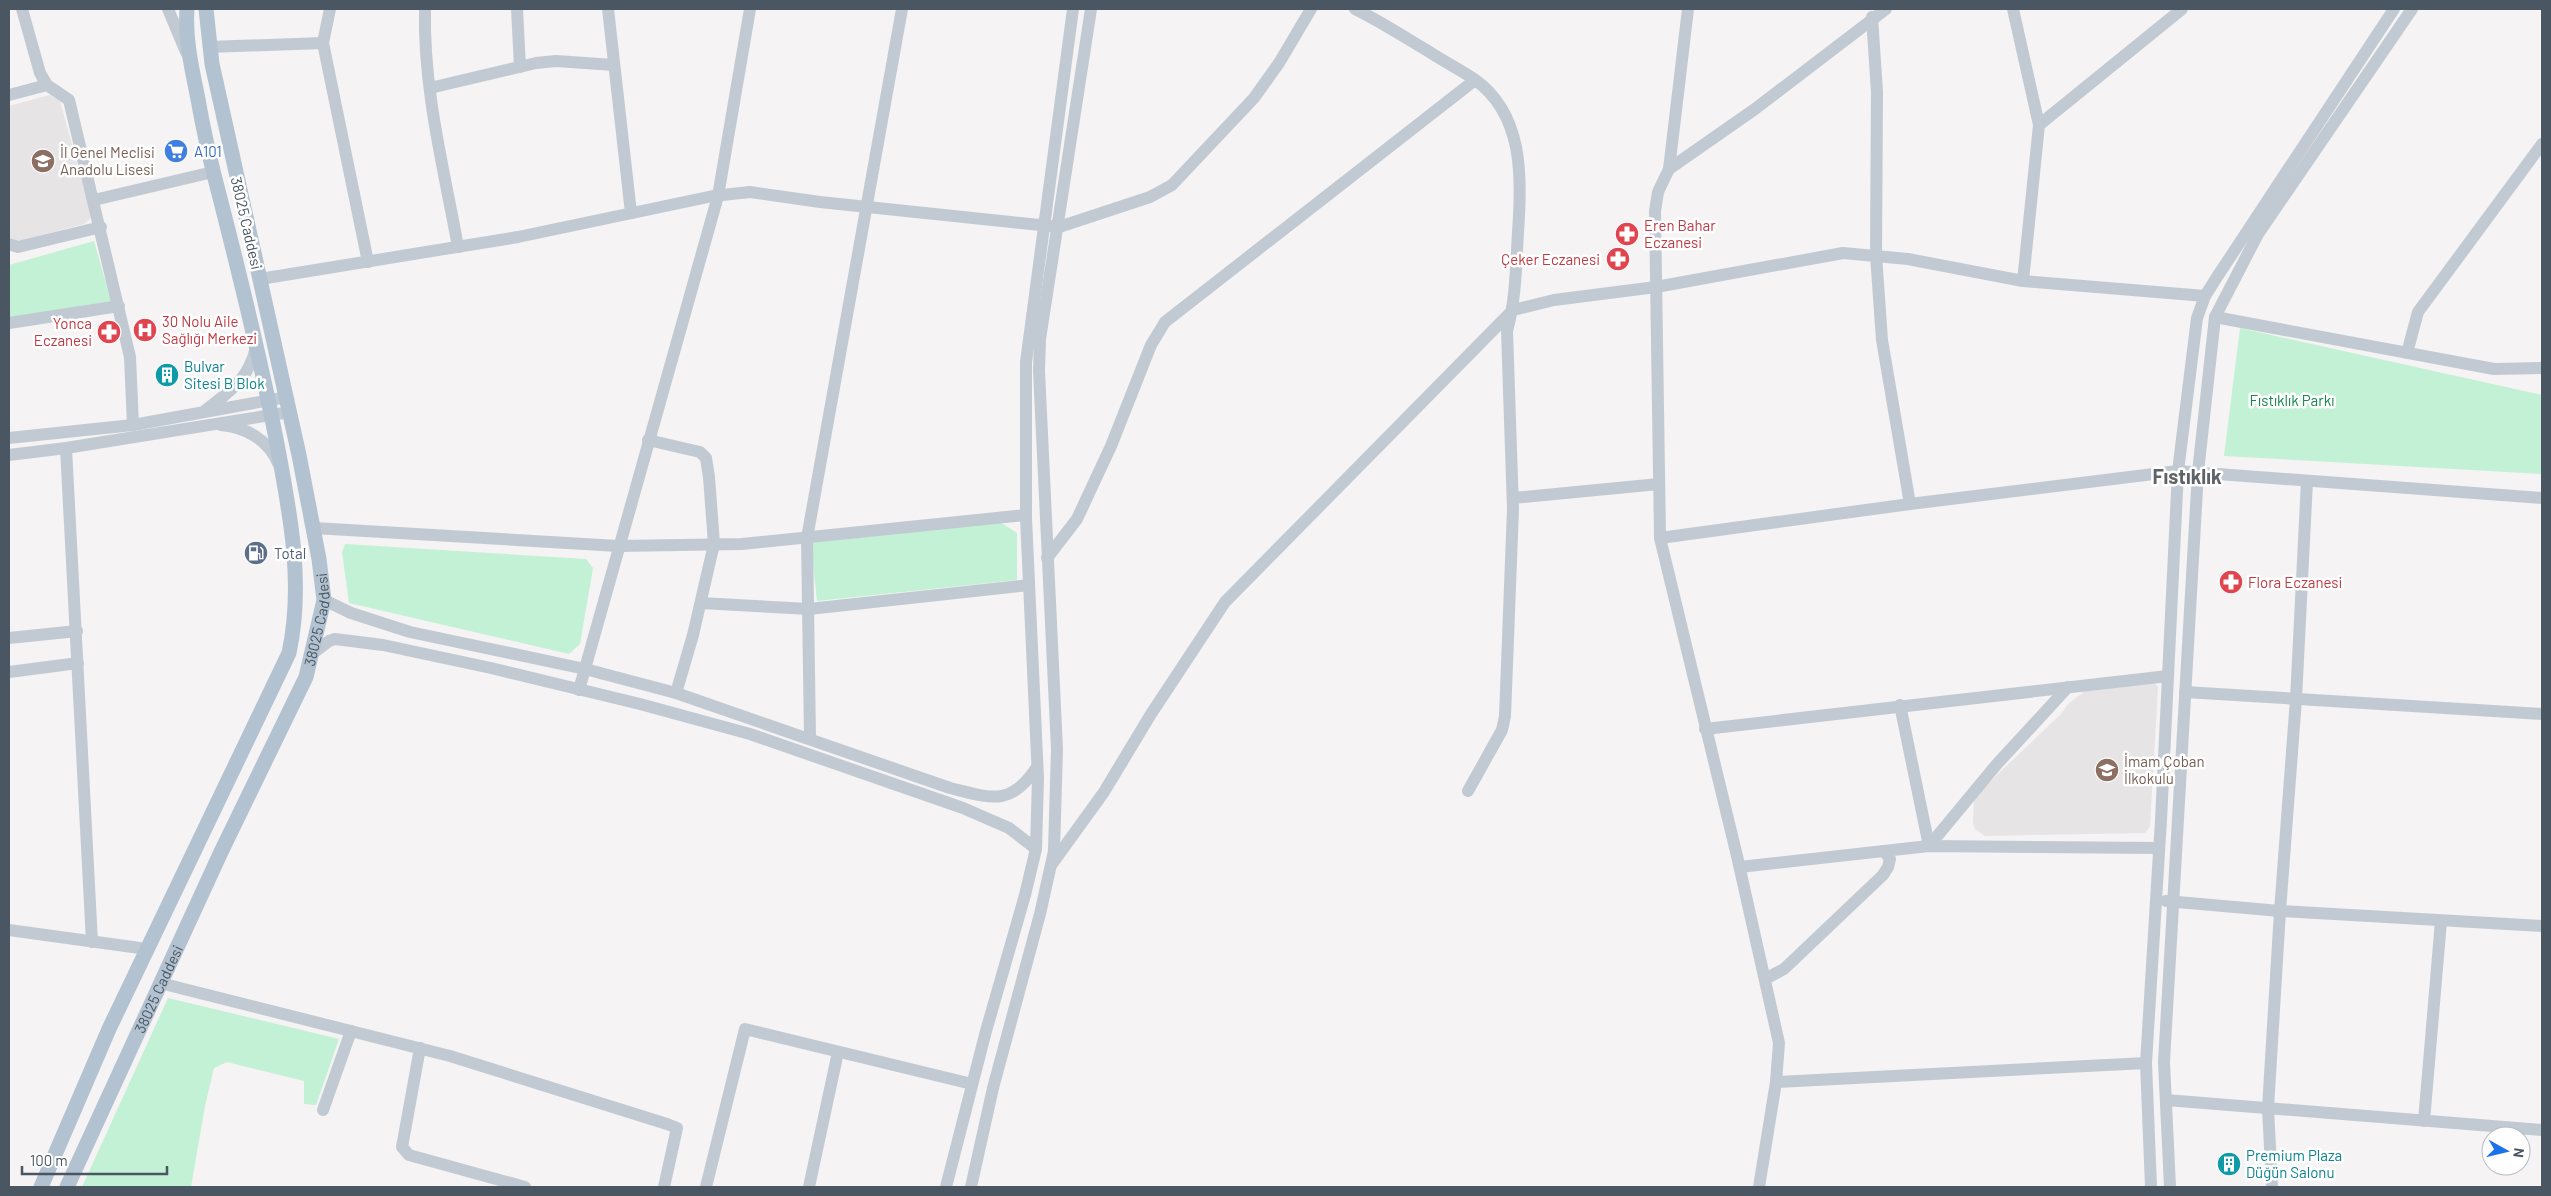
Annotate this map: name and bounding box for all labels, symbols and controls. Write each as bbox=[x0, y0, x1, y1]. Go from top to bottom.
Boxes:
supermarket icon: A101 bbox=[163, 138, 189, 164]
place label: A101 bbox=[194, 142, 222, 160]
place label: İl Genel Meclisi Anadolu Lisesi bbox=[60, 143, 155, 178]
school or university icon: İl Genel Meclisi Anadolu Lisesi bbox=[30, 148, 56, 174]
street label: 38025 Caddesi bbox=[228, 175, 266, 271]
place label: Eren Bahar Eczanesi bbox=[1644, 216, 1716, 251]
pharmacy icon: Eren Bahar Eczanesi bbox=[1614, 221, 1640, 247]
pharmacy icon: Çeker Eczanesi bbox=[1605, 246, 1631, 272]
place label: Çeker Eczanesi bbox=[1501, 250, 1600, 268]
place label: 30 Nolu Aile Sağlığı Merkezi bbox=[162, 312, 257, 347]
place label: Yonca Eczanesi bbox=[34, 314, 92, 349]
hospital icon: 30 Nolu Aile Sağlığı Merkezi bbox=[132, 317, 158, 343]
pharmacy icon: Yonca Eczanesi bbox=[96, 319, 122, 345]
place label: Bulvar Sitesi B Blok bbox=[184, 357, 265, 392]
building icon: Bulvar Sitesi B Blok bbox=[154, 362, 180, 388]
park label: Fıstıklık Parkı bbox=[2250, 391, 2334, 409]
district label: Fıstıklık bbox=[2152, 464, 2222, 488]
fuel station icon: Total bbox=[243, 540, 269, 566]
place label: Total bbox=[274, 544, 306, 562]
pharmacy icon: Flora Eczanesi bbox=[2218, 569, 2244, 595]
street label: 38025 Caddesi bbox=[300, 572, 333, 668]
place label: Flora Eczanesi bbox=[2248, 573, 2342, 591]
place label: İmam Çoban İlkokulu bbox=[2124, 752, 2205, 787]
school or university icon: İmam Çoban İlkokulu bbox=[2094, 757, 2120, 783]
street label: 38025 Caddesi bbox=[130, 942, 186, 1036]
north arrow bbox=[2481, 1126, 2531, 1176]
scale bar bbox=[22, 1144, 168, 1176]
place label: Premium Plaza Düğün Salonu bbox=[2246, 1146, 2342, 1181]
text: N bbox=[2510, 1147, 2528, 1159]
text: 100 m bbox=[30, 1151, 68, 1169]
building icon: Premium Plaza Düğün Salonu bbox=[2216, 1151, 2242, 1177]

